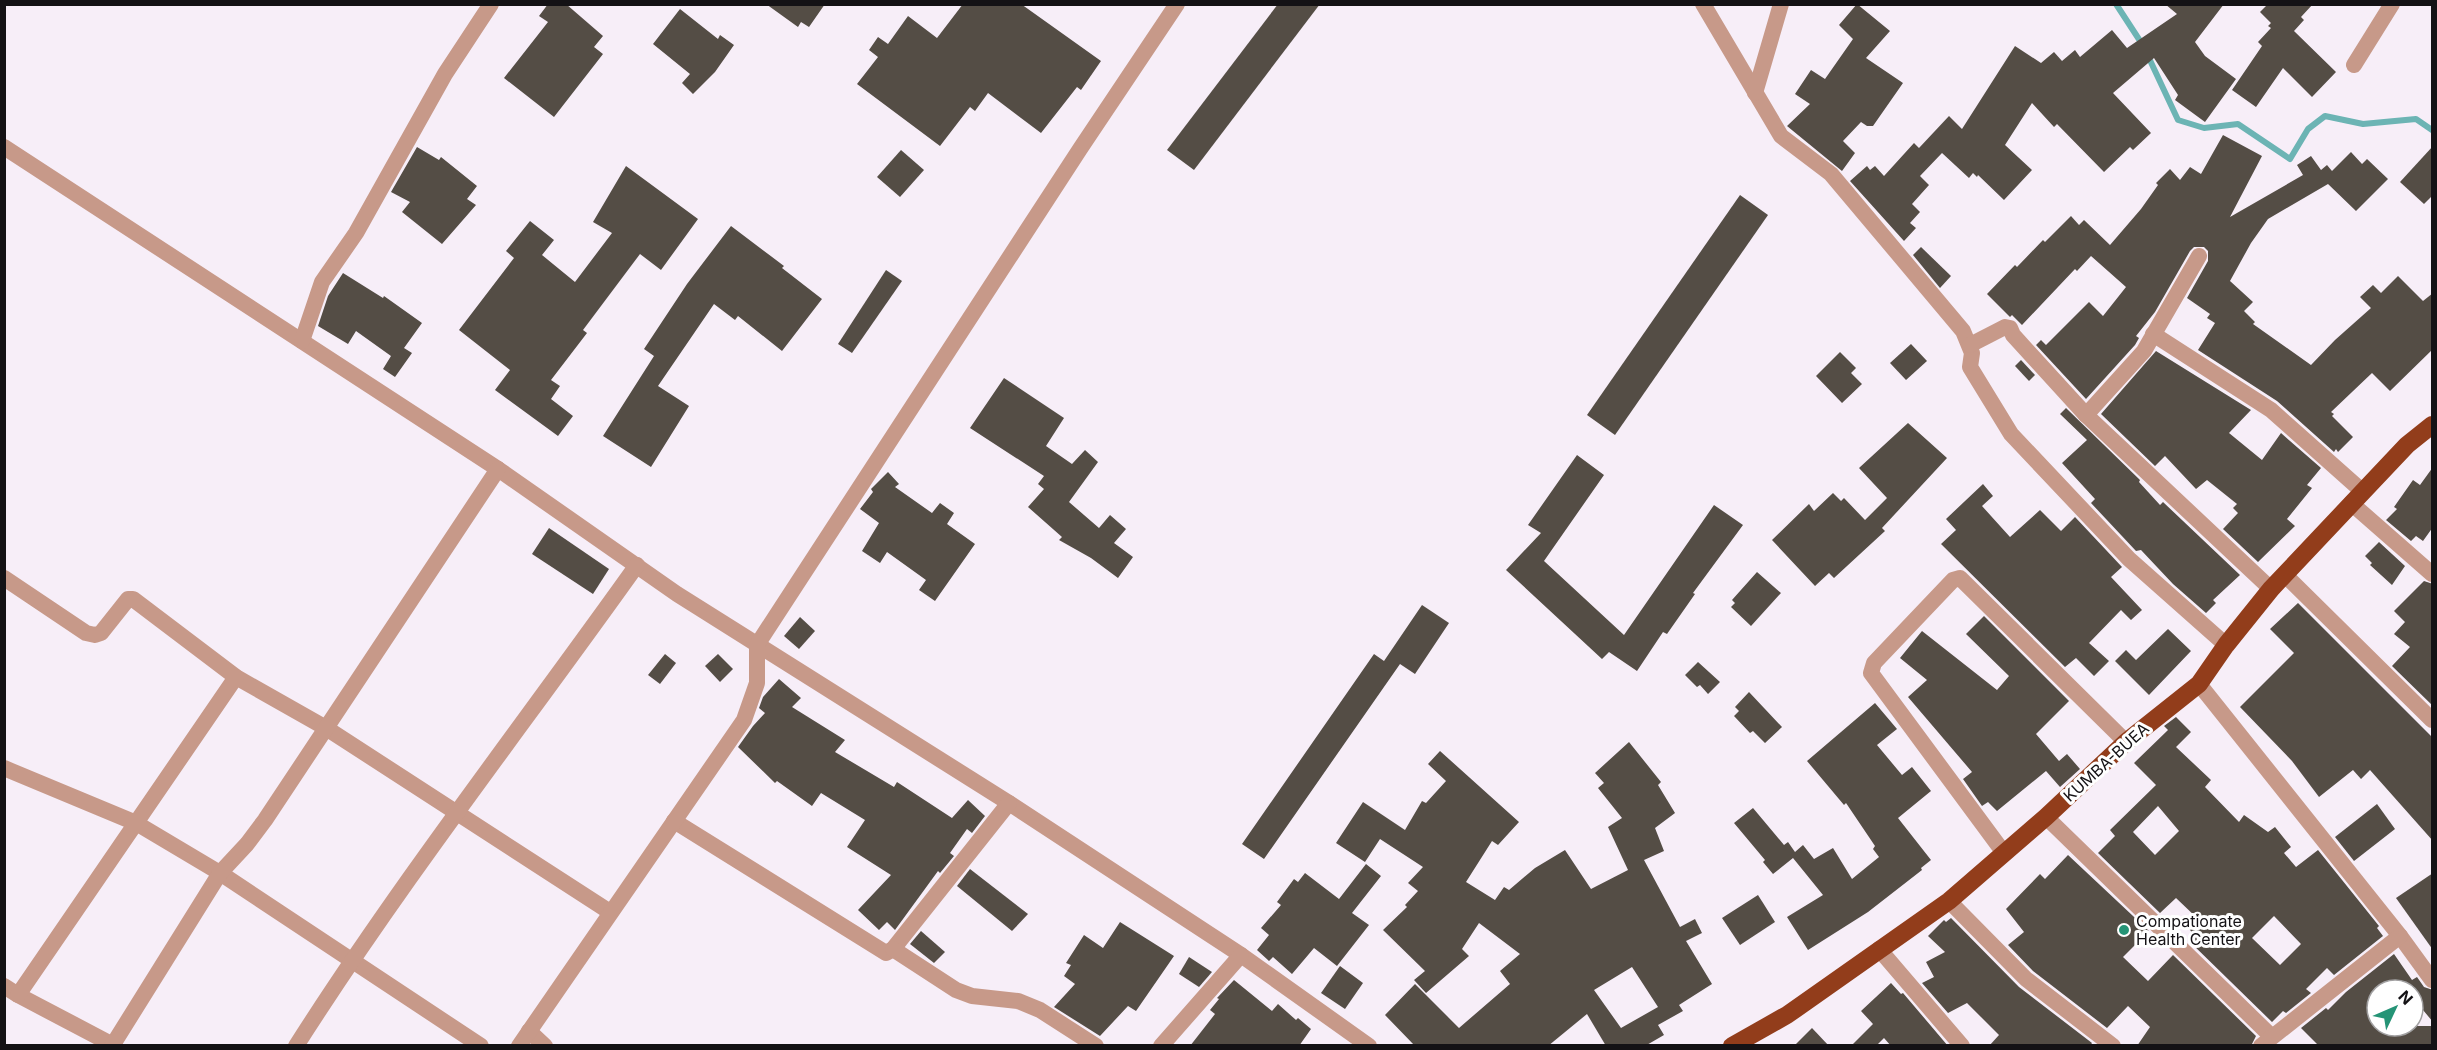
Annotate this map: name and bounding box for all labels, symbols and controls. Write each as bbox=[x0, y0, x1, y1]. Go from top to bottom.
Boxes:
street label: KUMBA-BUEA bbox=[2059, 718, 2153, 806]
place label: Compationate Health Center bbox=[2136, 911, 2242, 949]
marker: Compationate Health Center bbox=[2117, 923, 2131, 937]
north arrow bbox=[2365, 978, 2425, 1038]
text: N bbox=[2394, 986, 2417, 1009]

